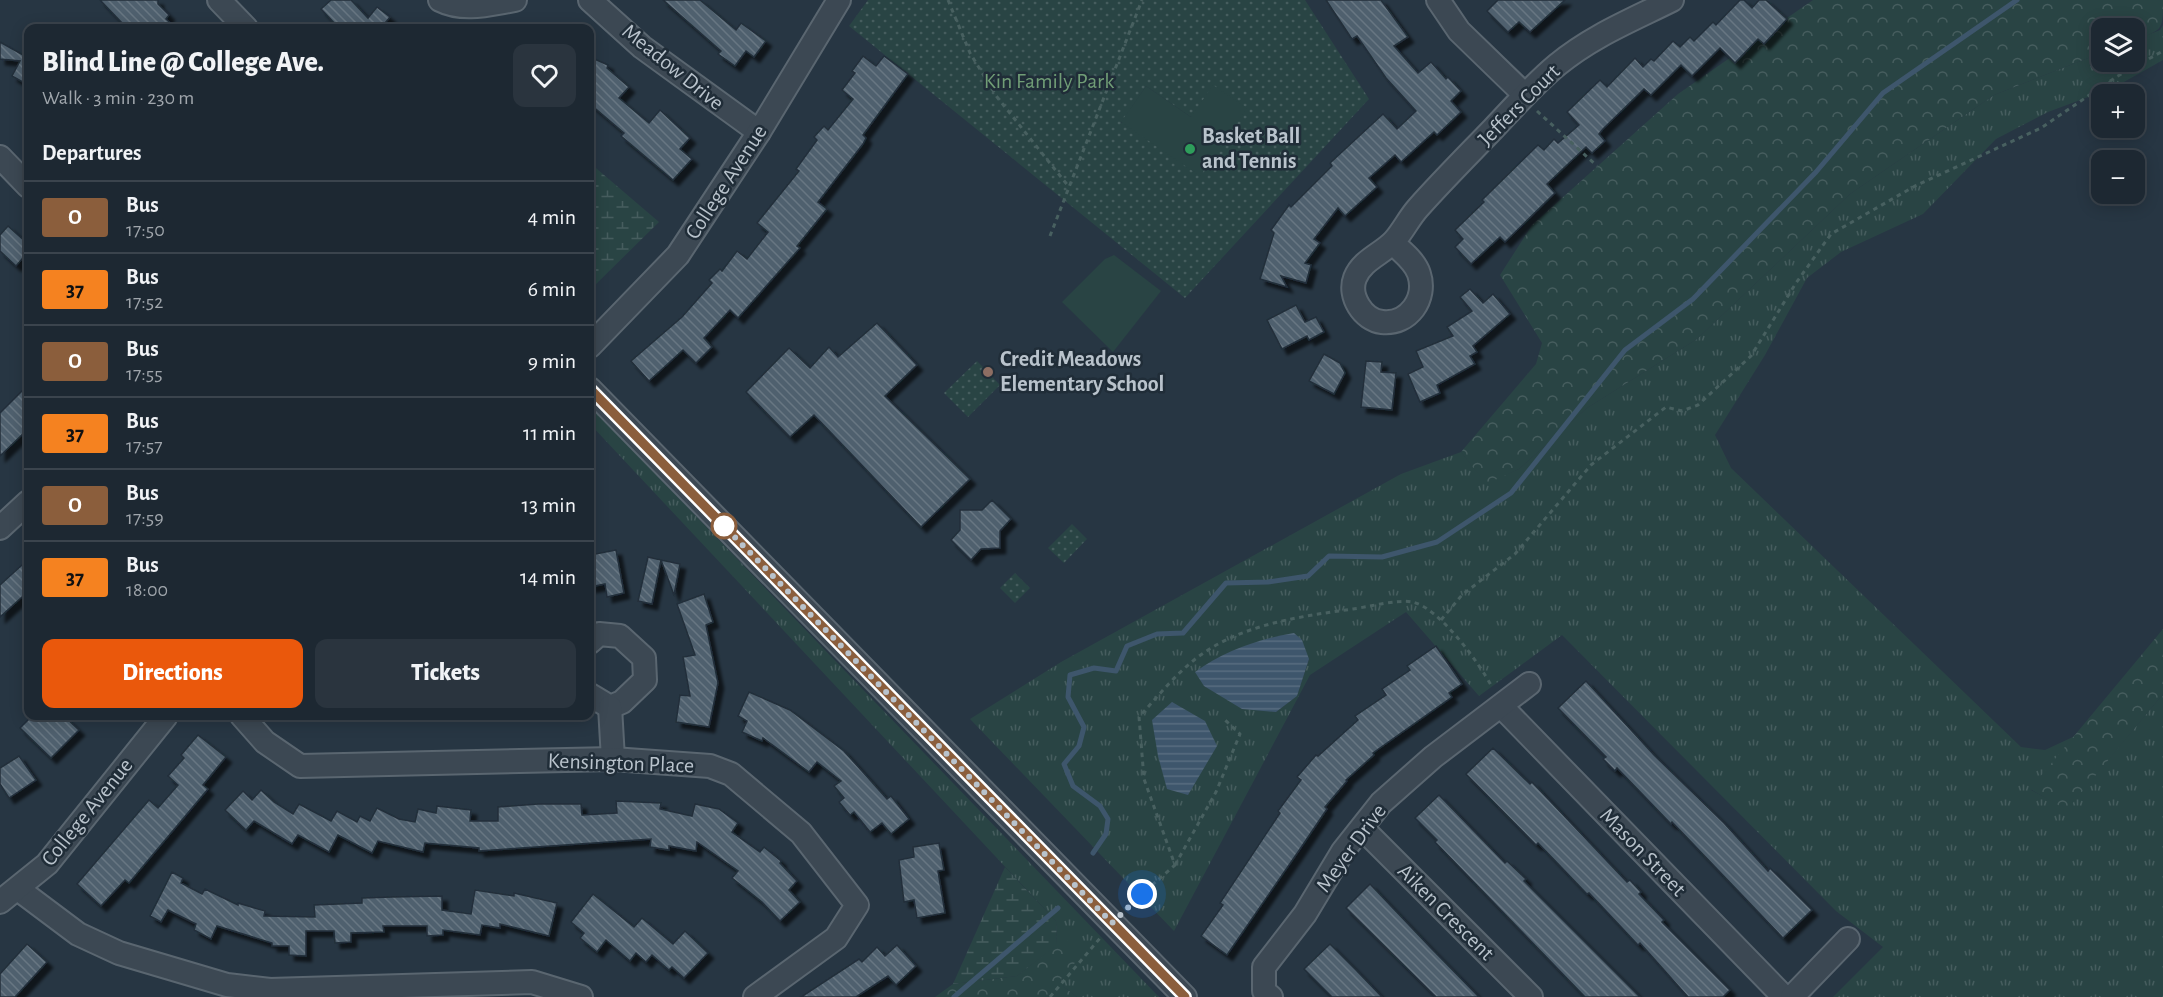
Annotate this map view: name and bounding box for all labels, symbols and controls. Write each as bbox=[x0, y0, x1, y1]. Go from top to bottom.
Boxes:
map controls bbox=[2091, 18, 2145, 204]
button: layers bbox=[2091, 18, 2145, 72]
street label: Meadow Drive bbox=[618, 20, 728, 114]
button: heart bbox=[513, 44, 576, 107]
text: Blind Line @ College Ave. bbox=[42, 49, 324, 77]
street label: Jeffers Court bbox=[1474, 60, 1564, 150]
park label: Kin Family Park bbox=[984, 70, 1114, 92]
button: + bbox=[2091, 84, 2145, 138]
text: Walk · 3 min · 230 m bbox=[42, 88, 194, 108]
street label: College Avenue bbox=[681, 121, 771, 243]
place label: Basket Ball and Tennis bbox=[1202, 125, 1300, 172]
text: Departures bbox=[42, 142, 142, 164]
marker: Basket Ball and Tennis bbox=[1183, 142, 1197, 156]
button: − bbox=[2091, 150, 2145, 204]
text: Bus bbox=[126, 194, 159, 216]
text: 4 min bbox=[528, 206, 576, 228]
text: O bbox=[68, 207, 82, 228]
text: 17:50 bbox=[126, 220, 165, 240]
text: Bus bbox=[126, 266, 159, 288]
text: 6 min bbox=[528, 278, 576, 300]
text: 37 bbox=[66, 279, 84, 300]
text: 17:52 bbox=[126, 292, 163, 312]
text: Bus bbox=[126, 338, 159, 360]
place label: Credit Meadows Elementary School bbox=[1000, 348, 1164, 396]
text: 9 min bbox=[528, 350, 576, 372]
text: O bbox=[68, 351, 82, 372]
text: 17:55 bbox=[126, 364, 163, 384]
marker: Credit Meadows Elementary School bbox=[981, 365, 995, 379]
text: Bus bbox=[126, 410, 159, 432]
text: 11 min bbox=[523, 422, 576, 444]
text: 37 bbox=[66, 423, 84, 444]
text: 17:57 bbox=[126, 436, 163, 456]
text: Bus bbox=[126, 482, 159, 504]
text: 13 min bbox=[521, 494, 576, 516]
text: O bbox=[68, 495, 82, 516]
text: 17:59 bbox=[126, 508, 164, 528]
unlabelled marker bbox=[711, 513, 737, 539]
text: Bus bbox=[126, 554, 159, 576]
text: 14 min bbox=[520, 566, 576, 588]
text: 37 bbox=[66, 567, 84, 588]
text: 18:00 bbox=[126, 580, 168, 600]
button: Directions bbox=[42, 639, 303, 708]
button: Tickets bbox=[315, 639, 576, 708]
street label: Kensington Place bbox=[547, 749, 695, 777]
street label: College Avenue bbox=[37, 754, 137, 870]
street label: Meyer Drive bbox=[1312, 800, 1390, 896]
street label: Mason Street bbox=[1596, 804, 1690, 900]
street label: Aiken Crescent bbox=[1394, 860, 1498, 964]
your location bbox=[1127, 879, 1157, 909]

